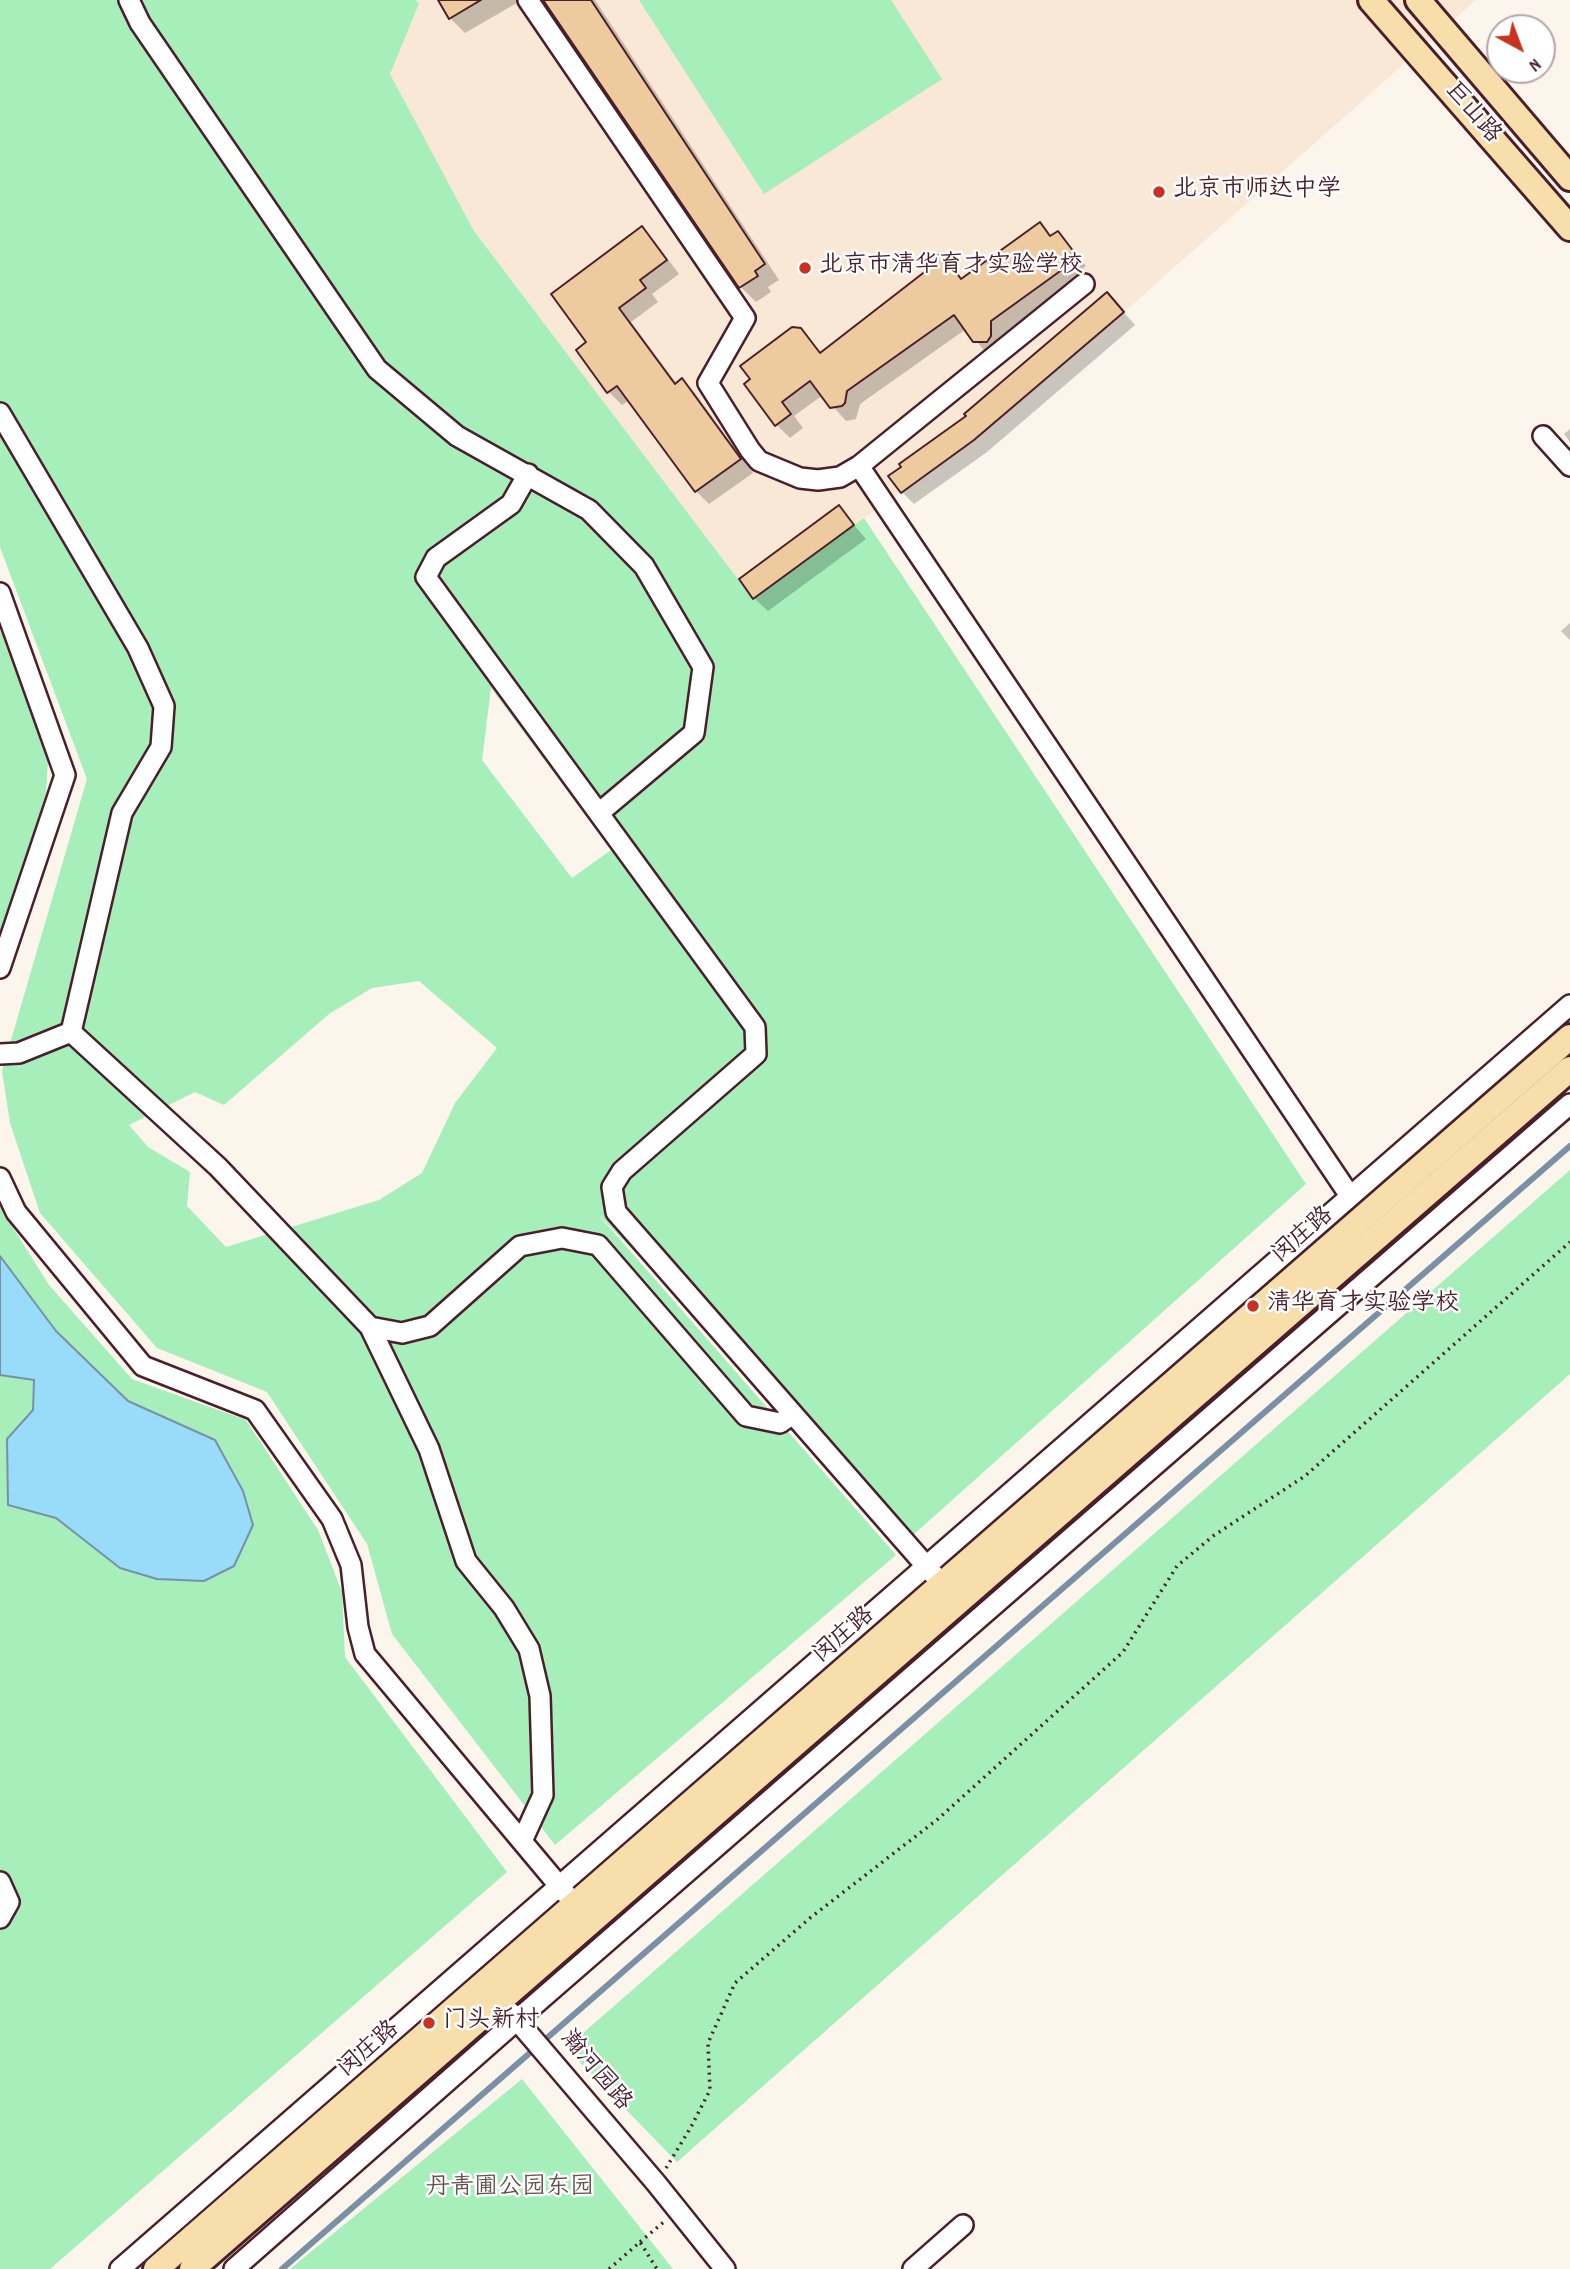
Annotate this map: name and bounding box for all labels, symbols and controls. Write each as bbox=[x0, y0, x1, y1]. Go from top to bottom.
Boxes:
north arrow bbox=[1486, 14, 1556, 84]
text: N bbox=[1521, 50, 1546, 77]
street label: 巨山路 bbox=[1437, 77, 1505, 151]
place label: 北京市师达中学 bbox=[1173, 178, 1341, 206]
marker: 北京市师达中学 bbox=[1151, 184, 1167, 200]
place label: 北京市清华育才实验学校 bbox=[819, 254, 1083, 282]
marker: 北京市清华育才实验学校 bbox=[797, 260, 813, 276]
street label: 闵庄路 bbox=[1267, 1203, 1341, 1271]
place label: 清华育才实验学校 bbox=[1267, 1292, 1459, 1320]
marker: 清华育才实验学校 bbox=[1245, 1298, 1261, 1314]
street label: 闵庄路 bbox=[808, 1603, 882, 1671]
place label: 门头新村 bbox=[443, 2009, 539, 2037]
marker: 门头新村 bbox=[421, 2015, 437, 2031]
street label: 闵庄路 bbox=[333, 2017, 407, 2085]
street label: 瀚河园路 bbox=[552, 2026, 636, 2118]
park label: 丹青圃公园东园 bbox=[426, 2176, 594, 2204]

